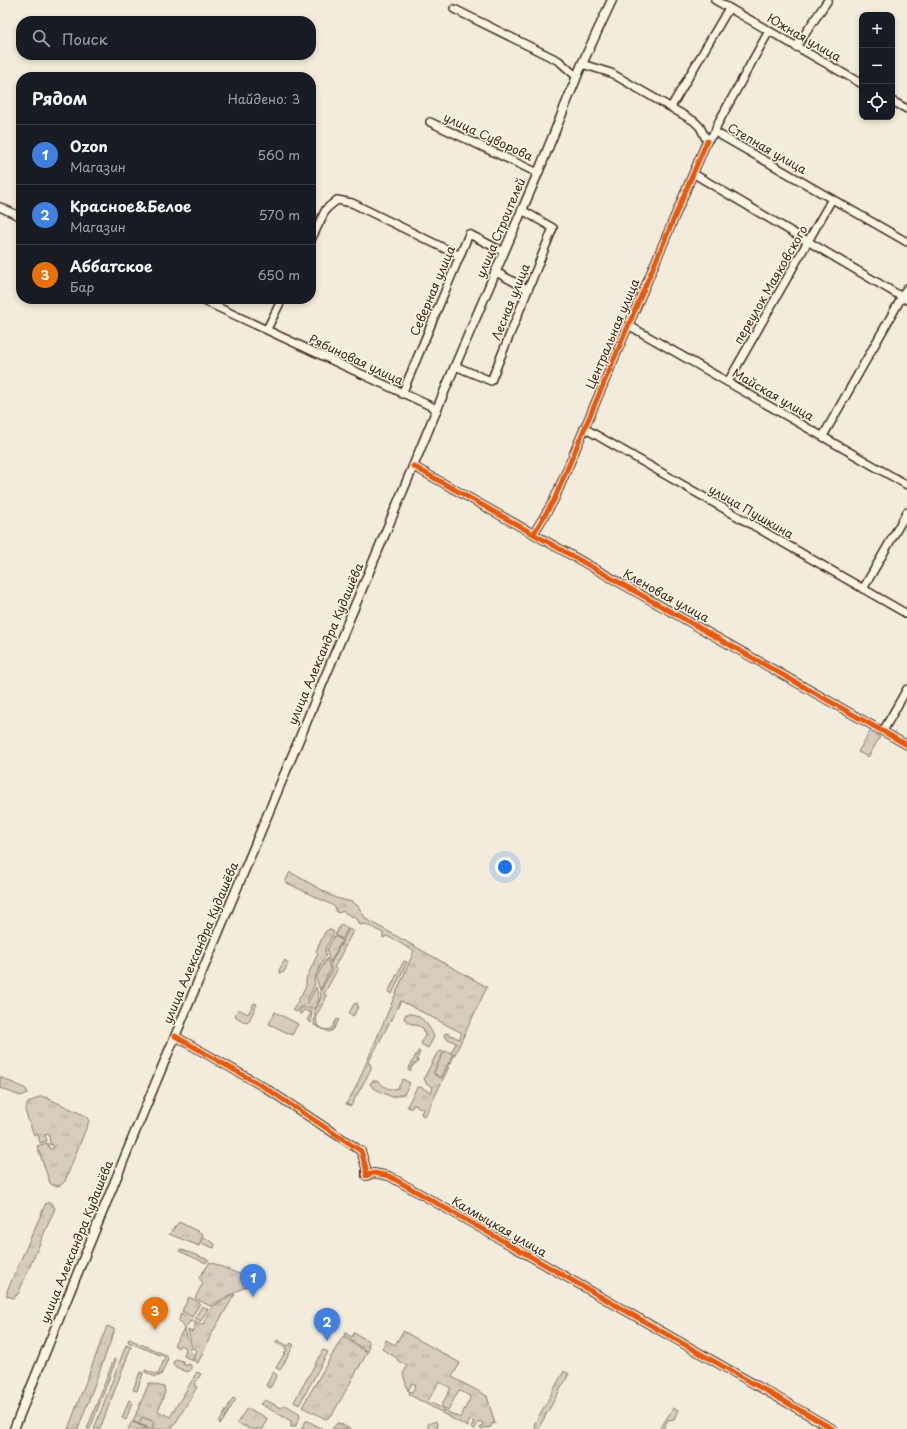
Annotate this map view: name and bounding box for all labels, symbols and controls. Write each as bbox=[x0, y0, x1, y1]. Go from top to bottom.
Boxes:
street label: Южная улица bbox=[764, 9, 845, 66]
map controls bbox=[859, 12, 895, 120]
button: + bbox=[859, 12, 895, 48]
search box bbox=[16, 16, 316, 60]
icon: search bbox=[30, 27, 52, 49]
text: Поиск bbox=[62, 27, 108, 50]
button: − bbox=[859, 48, 895, 84]
button: locate bbox=[859, 84, 895, 120]
text: Рядом bbox=[32, 85, 87, 111]
text: Найдено: 3 bbox=[228, 89, 300, 108]
street label: улица Суворова bbox=[441, 107, 537, 165]
street label: Степная улица bbox=[725, 118, 811, 178]
text: Ozon bbox=[70, 134, 108, 157]
text: 1 bbox=[42, 145, 48, 164]
text: 560 m bbox=[258, 145, 300, 164]
text: Магазин bbox=[70, 157, 126, 176]
street label: улица Строителей bbox=[471, 175, 529, 280]
text: Красное&Белое bbox=[70, 194, 192, 217]
text: 2 bbox=[40, 205, 50, 224]
text: 570 m bbox=[259, 205, 300, 224]
text: Магазин bbox=[70, 217, 126, 236]
street label: переулок Маяковского bbox=[729, 222, 812, 347]
street label: Северная улица bbox=[405, 242, 459, 339]
text: Аббатское bbox=[70, 254, 152, 277]
street label: Лесная улица bbox=[486, 260, 534, 343]
text: 3 bbox=[41, 265, 49, 284]
text: 650 m bbox=[258, 265, 300, 284]
street label: Центральная улица bbox=[581, 275, 644, 392]
text: Бар bbox=[70, 277, 94, 296]
street label: Рябиновая улица bbox=[306, 329, 407, 389]
street label: Майская улица bbox=[729, 363, 818, 425]
street label: улица Пушкина bbox=[706, 480, 798, 543]
street label: улица Александра Кудашёва bbox=[283, 559, 368, 727]
street label: Кленовая улица bbox=[620, 564, 713, 626]
your location bbox=[495, 857, 515, 877]
street label: улица Александра Кудашёва bbox=[158, 858, 243, 1026]
street label: улица Александра Кудашёва bbox=[35, 1157, 117, 1326]
street label: Калмыцкая улица bbox=[448, 1191, 551, 1261]
pin: 1 bbox=[240, 1264, 266, 1297]
pin: 3 bbox=[142, 1297, 168, 1330]
pin: 2 bbox=[314, 1308, 340, 1341]

